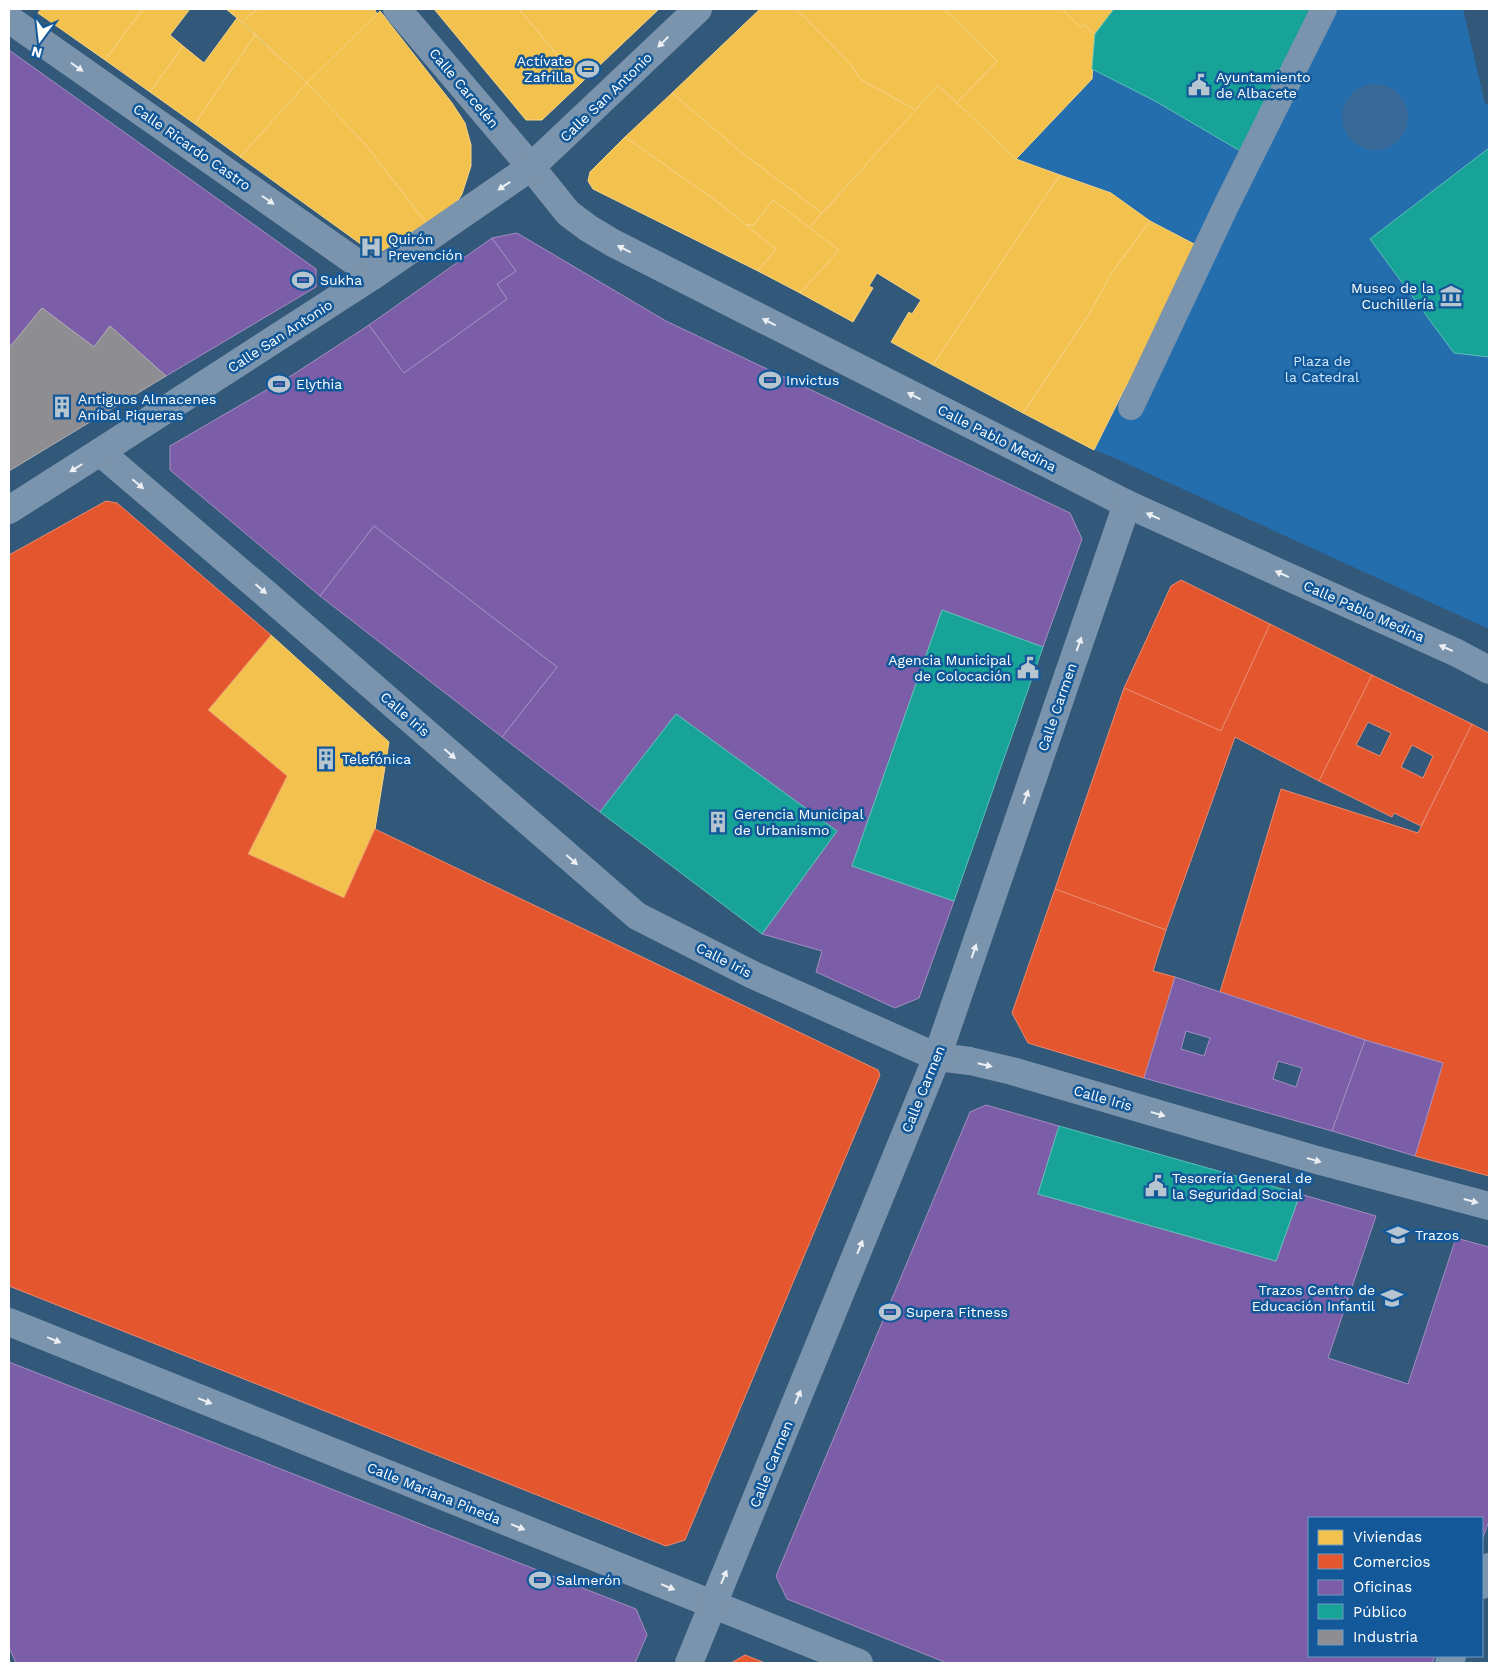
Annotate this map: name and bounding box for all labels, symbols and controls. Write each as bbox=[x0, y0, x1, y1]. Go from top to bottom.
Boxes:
north arrow bbox=[15, 15, 65, 65]
one-way arrow bbox=[657, 36, 669, 48]
text: N bbox=[30, 43, 44, 62]
street label: Calle Carcelén bbox=[426, 45, 502, 131]
street label: Calle San Antonio bbox=[557, 49, 655, 145]
place label: Actívate Zafrilla bbox=[517, 53, 572, 85]
sports icon: Actívate Zafrilla bbox=[575, 56, 601, 82]
one-way arrow bbox=[71, 62, 84, 72]
place label: Ayuntamiento de Albacete bbox=[1216, 69, 1311, 101]
public building icon: Ayuntamiento de Albacete bbox=[1186, 72, 1212, 98]
street label: Calle Ricardo Castro bbox=[130, 100, 254, 194]
one-way arrow bbox=[497, 181, 511, 191]
one-way arrow bbox=[261, 195, 275, 205]
place label: Quirón Prevención bbox=[388, 231, 463, 263]
hospital icon: Quirón Prevención bbox=[358, 234, 384, 260]
one-way arrow bbox=[617, 245, 631, 253]
sports icon: Sukha bbox=[290, 267, 316, 293]
place label: Sukha bbox=[320, 272, 362, 288]
place label: Museo de la Cuchillería bbox=[1351, 280, 1434, 312]
museum icon: Museo de la Cuchillería bbox=[1438, 283, 1464, 309]
street label: Calle San Antonio bbox=[225, 296, 335, 376]
one-way arrow bbox=[762, 318, 776, 326]
park label: Plaza de la Catedral bbox=[1285, 353, 1360, 385]
sports icon: Invictus bbox=[757, 367, 783, 393]
sports icon: Elythia bbox=[266, 371, 292, 397]
place label: Invictus bbox=[786, 372, 839, 388]
place label: Elythia bbox=[296, 376, 342, 392]
place label: Antiguos Almacenes Aníbal Piqueras bbox=[78, 391, 216, 423]
one-way arrow bbox=[907, 392, 921, 400]
building icon: Antiguos Almacenes Aníbal Piqueras bbox=[49, 394, 75, 420]
street label: Calle Pablo Medina bbox=[935, 401, 1059, 475]
one-way arrow bbox=[69, 463, 82, 472]
one-way arrow bbox=[131, 478, 143, 490]
one-way arrow bbox=[1146, 511, 1160, 519]
one-way arrow bbox=[1275, 569, 1289, 577]
street label: Calle Pablo Medina bbox=[1301, 577, 1427, 645]
one-way arrow bbox=[255, 584, 268, 595]
one-way arrow bbox=[1076, 636, 1083, 651]
one-way arrow bbox=[1438, 644, 1453, 652]
place label: Agencia Municipal de Colocación bbox=[888, 652, 1012, 684]
public building icon: Agencia Municipal de Colocación bbox=[1015, 655, 1041, 681]
street label: Calle Carmen bbox=[1034, 661, 1080, 753]
street label: Calle Iris bbox=[377, 688, 433, 740]
building icon: Telefónica bbox=[313, 746, 339, 772]
one-way arrow bbox=[443, 748, 456, 759]
place label: Telefónica bbox=[342, 751, 411, 767]
one-way arrow bbox=[1023, 790, 1030, 805]
place label: Gerencia Municipal de Urbanismo bbox=[734, 806, 865, 838]
building icon: Gerencia Municipal de Urbanismo bbox=[705, 809, 731, 835]
one-way arrow bbox=[566, 854, 578, 866]
street label: Calle Iris bbox=[694, 939, 754, 981]
one-way arrow bbox=[970, 943, 978, 958]
street label: Calle Carmen bbox=[898, 1043, 948, 1135]
one-way arrow bbox=[978, 1061, 993, 1069]
street label: Calle Iris bbox=[1072, 1082, 1134, 1114]
one-way arrow bbox=[1151, 1110, 1166, 1118]
one-way arrow bbox=[1307, 1156, 1322, 1164]
place label: Tesorería General de la Seguridad Social bbox=[1172, 1170, 1312, 1202]
public building icon: Tesorería General de la Seguridad Social bbox=[1143, 1173, 1169, 1199]
one-way arrow bbox=[1464, 1198, 1479, 1206]
school or university icon: Trazos bbox=[1385, 1222, 1411, 1248]
place label: Trazos bbox=[1415, 1227, 1459, 1243]
one-way arrow bbox=[856, 1240, 864, 1254]
place label: Trazos Centro de Educación Infantil bbox=[1252, 1282, 1376, 1314]
school or university icon: Trazos Centro de Educación Infantil bbox=[1379, 1285, 1405, 1311]
sports icon: Supera Fitness bbox=[877, 1299, 903, 1325]
place label: Supera Fitness bbox=[906, 1304, 1008, 1320]
one-way arrow bbox=[47, 1336, 62, 1344]
one-way arrow bbox=[794, 1389, 802, 1404]
one-way arrow bbox=[198, 1397, 212, 1405]
street label: Calle Carmen bbox=[746, 1418, 796, 1510]
street label: Calle Mariana Pineda bbox=[365, 1459, 503, 1527]
legend bbox=[1308, 1517, 1483, 1657]
one-way arrow bbox=[511, 1523, 526, 1531]
text: Viviendas bbox=[1353, 1528, 1422, 1546]
text: Comercios bbox=[1353, 1553, 1431, 1571]
sports icon: Salmerón bbox=[527, 1567, 553, 1593]
one-way arrow bbox=[721, 1570, 729, 1584]
place label: Salmerón bbox=[556, 1572, 621, 1588]
text: Oficinas bbox=[1353, 1578, 1412, 1596]
one-way arrow bbox=[661, 1584, 676, 1592]
text: Público bbox=[1353, 1603, 1407, 1621]
text: Industria bbox=[1353, 1628, 1419, 1646]

